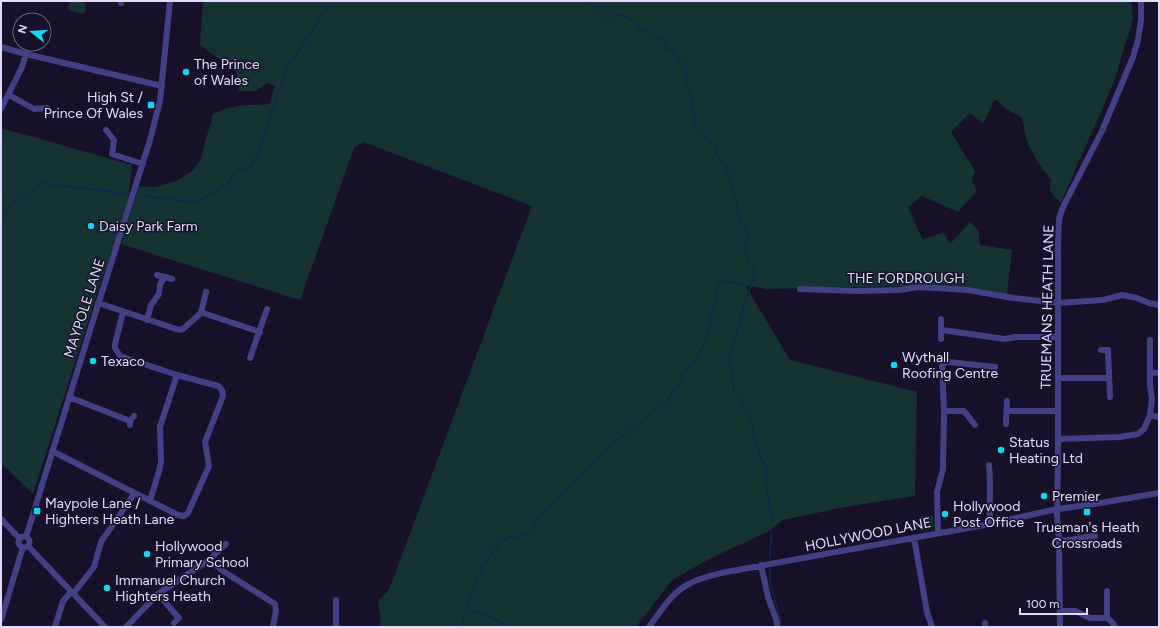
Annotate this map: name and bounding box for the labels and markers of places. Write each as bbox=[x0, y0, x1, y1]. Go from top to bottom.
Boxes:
place label: The Prince of Wales bbox=[194, 56, 260, 89]
marker: The Prince of Wales bbox=[181, 67, 191, 77]
place label: High St / Prince Of Wales bbox=[44, 89, 144, 122]
marker: High St / Prince Of Wales bbox=[146, 100, 156, 110]
place label: Daisy Park Farm bbox=[99, 218, 198, 235]
marker: Daisy Park Farm bbox=[86, 221, 96, 231]
place label: Wythall Roofing Centre bbox=[902, 349, 998, 382]
place label: Texaco bbox=[101, 353, 145, 370]
marker: Texaco bbox=[88, 356, 98, 366]
marker: Wythall Roofing Centre bbox=[889, 360, 899, 370]
place label: Status Heating Ltd bbox=[1009, 434, 1083, 467]
marker: Status Heating Ltd bbox=[996, 445, 1006, 455]
place label: Premier bbox=[1052, 488, 1100, 505]
marker: Premier bbox=[1039, 491, 1049, 501]
place label: Maypole Lane / Highters Heath Lane bbox=[45, 495, 174, 528]
place label: Hollywood Post Office bbox=[953, 498, 1024, 531]
marker: Maypole Lane / Highters Heath Lane bbox=[32, 506, 42, 516]
marker: Trueman's Heath Crossroads bbox=[1082, 507, 1092, 517]
marker: Hollywood Post Office bbox=[940, 509, 950, 519]
place label: Trueman's Heath Crossroads bbox=[1034, 519, 1140, 552]
place label: Hollywood Primary School bbox=[155, 538, 249, 571]
marker: Hollywood Primary School bbox=[142, 549, 152, 559]
place label: Immanuel Church Highters Heath bbox=[115, 572, 226, 605]
marker: Immanuel Church Highters Heath bbox=[102, 583, 112, 593]

